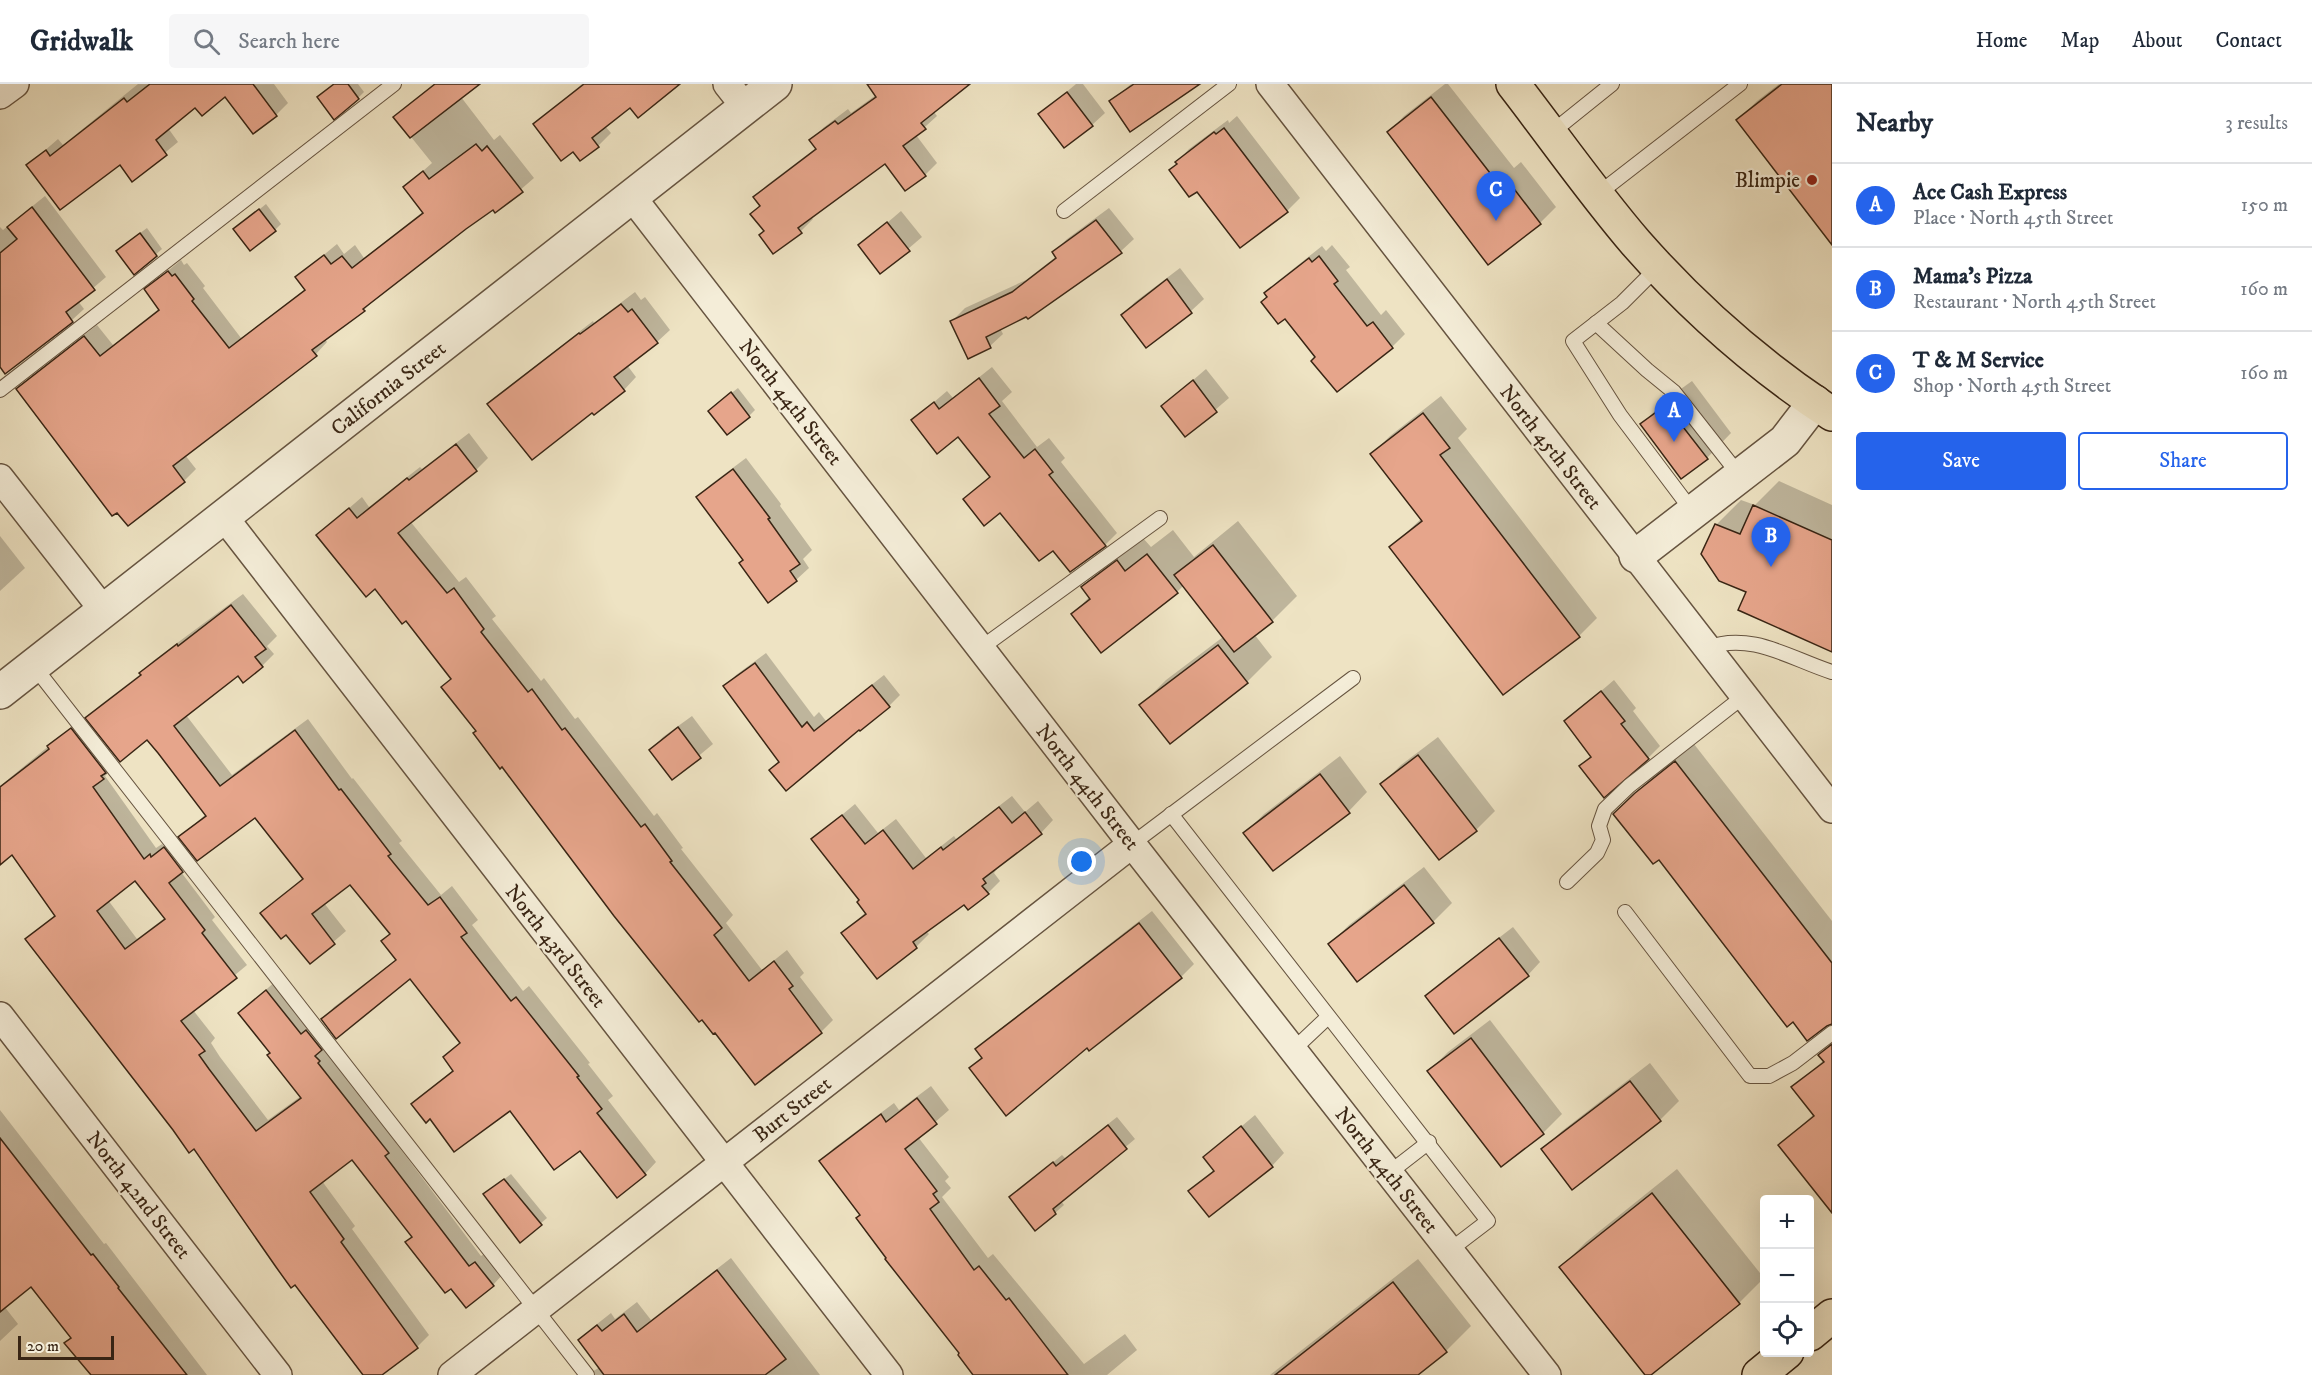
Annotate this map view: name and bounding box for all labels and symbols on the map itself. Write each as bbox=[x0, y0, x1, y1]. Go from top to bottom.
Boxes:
place label: Blimpie bbox=[1735, 168, 1800, 194]
pin: C bbox=[1476, 172, 1516, 221]
marker: Blimpie bbox=[1805, 173, 1819, 187]
street label: North 44th Street bbox=[733, 334, 848, 471]
street label: California Street bbox=[326, 336, 451, 442]
street label: North 45th Street bbox=[1493, 380, 1607, 515]
pin: A bbox=[1654, 392, 1694, 442]
pin: B bbox=[1752, 518, 1790, 567]
street label: North 44th Street bbox=[1030, 719, 1145, 856]
your location bbox=[1067, 847, 1096, 876]
street label: North 43rd Street bbox=[499, 880, 612, 1014]
street label: Burt Street bbox=[748, 1071, 837, 1148]
street label: North 44th Street bbox=[1329, 1102, 1444, 1239]
street label: North 42nd Street bbox=[80, 1127, 196, 1265]
scale bar bbox=[18, 1333, 114, 1360]

